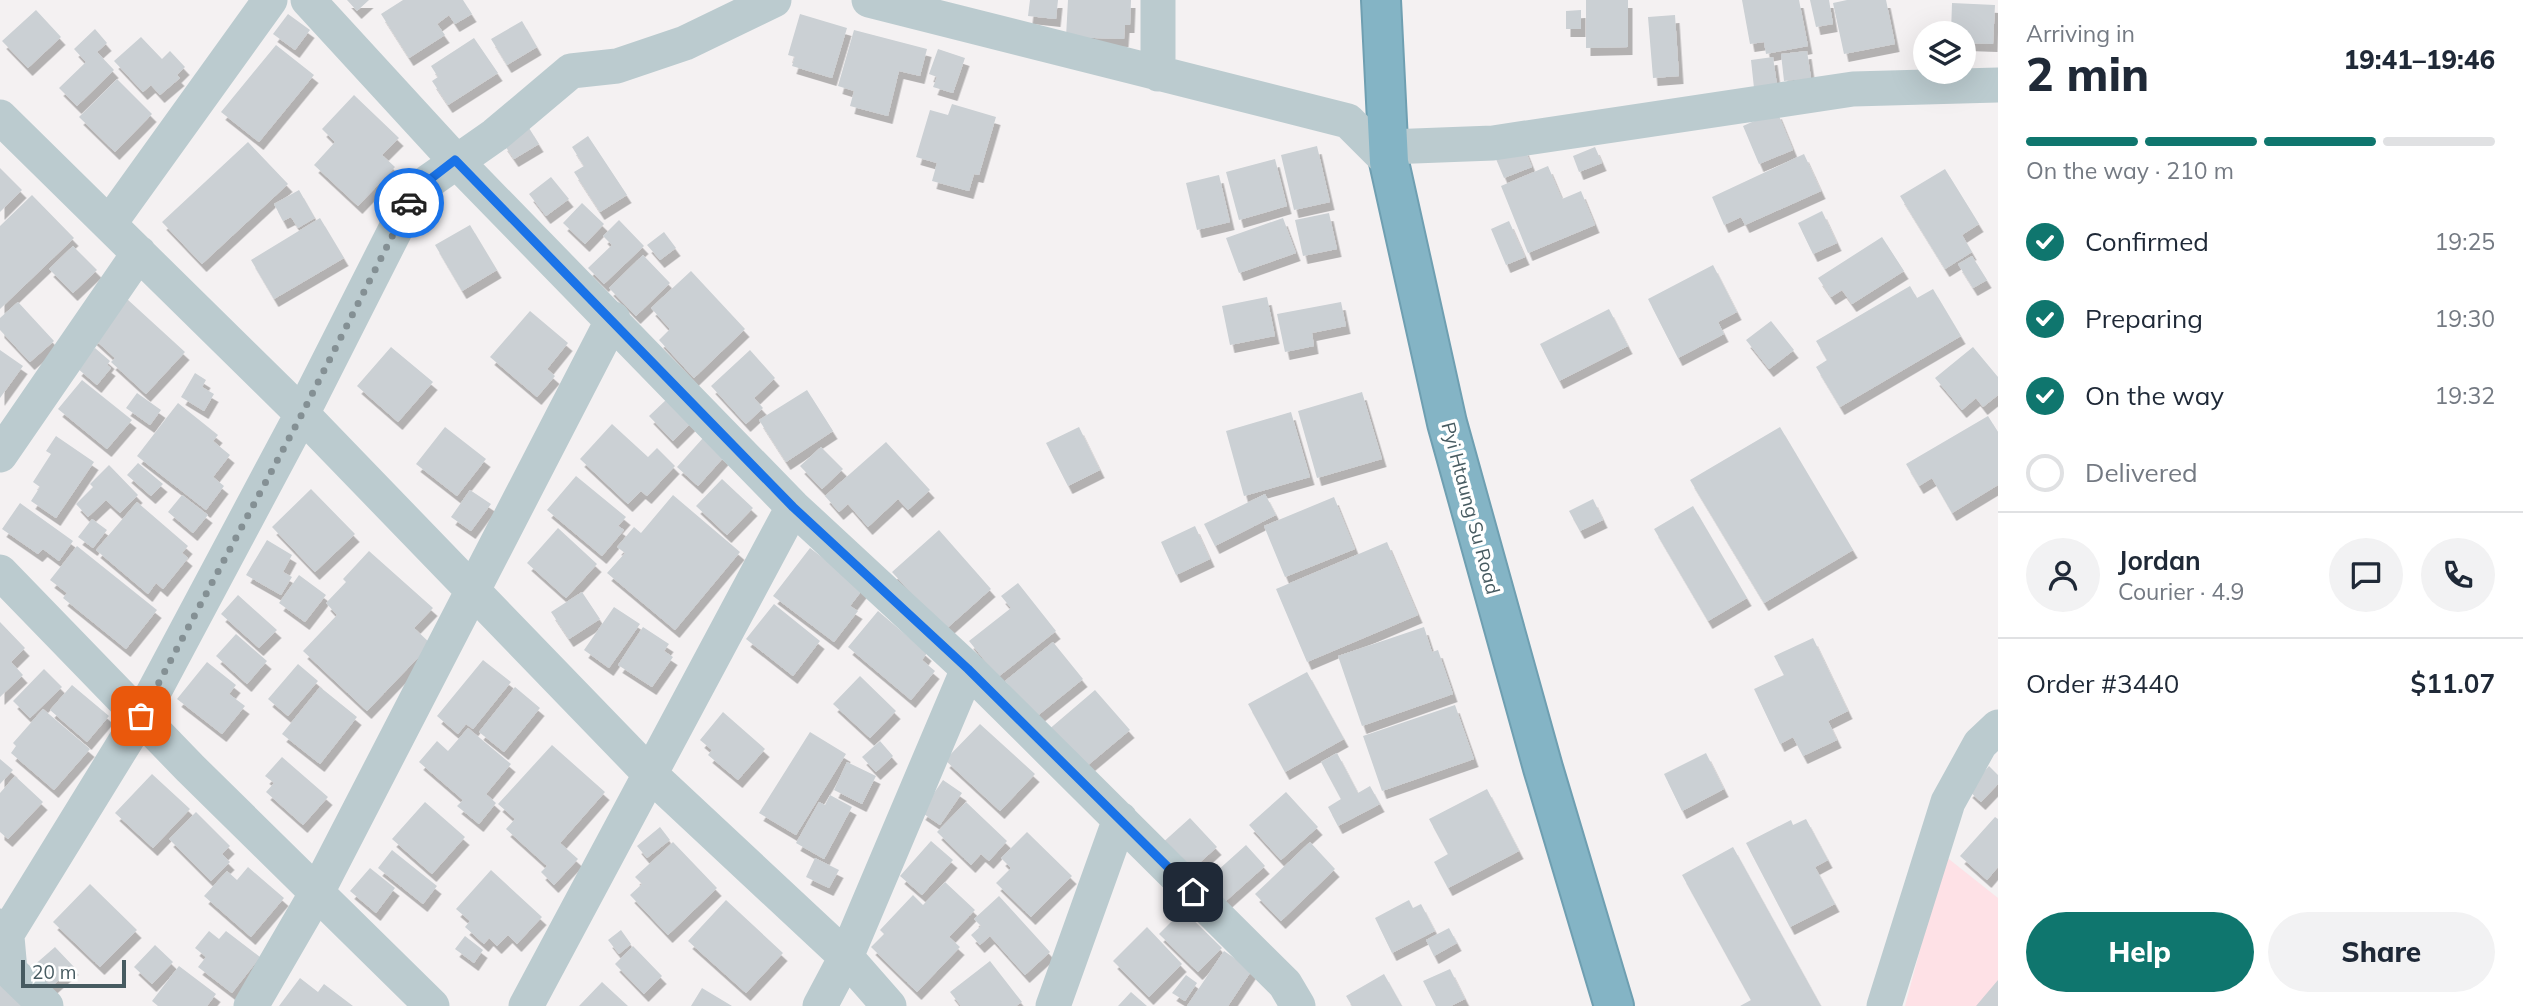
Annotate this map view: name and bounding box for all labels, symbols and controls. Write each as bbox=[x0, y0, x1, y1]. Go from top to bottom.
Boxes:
text: Arriving in bbox=[2026, 19, 2135, 48]
map controls bbox=[1913, 21, 1976, 84]
button: layers bbox=[1913, 21, 1976, 84]
text: 19:41–19:46 bbox=[2344, 43, 2495, 76]
text: 2 min bbox=[2026, 45, 2149, 103]
text: On the way · 210 m bbox=[2026, 156, 2234, 185]
courier bbox=[374, 168, 444, 238]
icon: car bbox=[390, 184, 428, 222]
icon: check bbox=[2026, 223, 2064, 261]
text: Confirmed bbox=[2085, 225, 2209, 258]
text: 19:25 bbox=[2435, 227, 2495, 256]
icon: check bbox=[2026, 300, 2064, 338]
text: Preparing bbox=[2085, 302, 2203, 335]
text: 19:30 bbox=[2435, 304, 2495, 333]
icon: check bbox=[2026, 377, 2064, 415]
text: On the way bbox=[2085, 379, 2224, 412]
text: 19:32 bbox=[2435, 381, 2495, 410]
street label: Pyi Htaung Su Road bbox=[1436, 419, 1506, 597]
text: Delivered bbox=[2085, 456, 2198, 489]
button: person bbox=[2026, 538, 2100, 612]
button: chat bbox=[2329, 538, 2403, 612]
button: phone bbox=[2421, 538, 2495, 612]
text: Jordan bbox=[2118, 544, 2201, 577]
text: Courier · 4.9 bbox=[2118, 577, 2244, 606]
text: Order #3440 bbox=[2026, 667, 2179, 700]
text: $11.07 bbox=[2411, 667, 2495, 700]
pin bbox=[111, 686, 171, 746]
icon: bag bbox=[122, 697, 160, 735]
pin bbox=[1163, 862, 1223, 922]
icon: home bbox=[1174, 873, 1212, 911]
button: Help bbox=[2026, 912, 2254, 992]
button: Share bbox=[2268, 912, 2495, 992]
scale bar bbox=[21, 957, 126, 989]
text: 20 m bbox=[32, 960, 76, 984]

